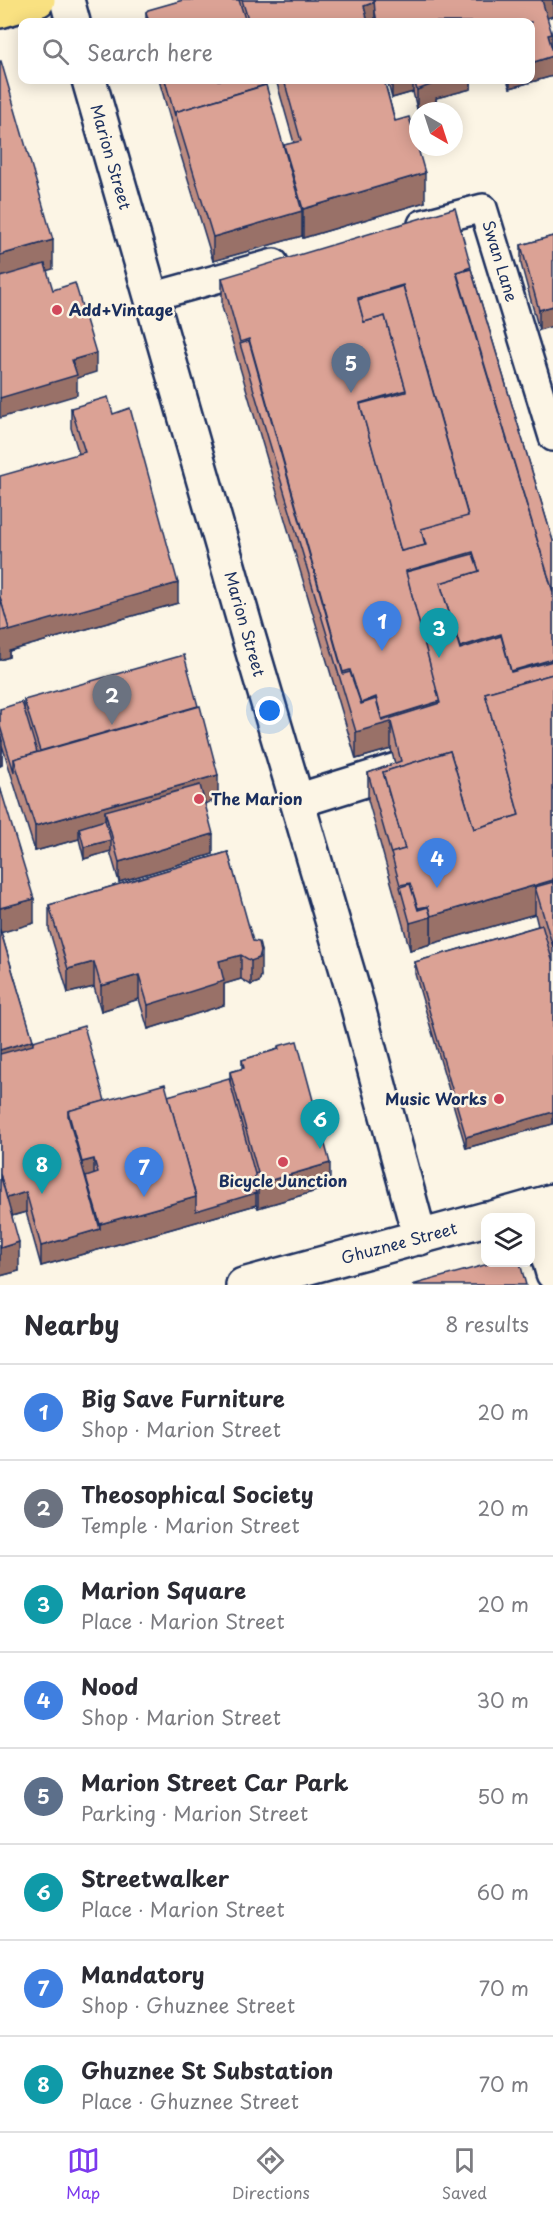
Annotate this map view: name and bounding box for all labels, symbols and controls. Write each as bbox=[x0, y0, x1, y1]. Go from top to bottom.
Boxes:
search box bbox=[18, 18, 535, 84]
icon: search bbox=[39, 35, 72, 68]
text: Search here bbox=[87, 35, 213, 68]
street label: Marion Street bbox=[85, 101, 139, 213]
north arrow bbox=[409, 102, 463, 156]
street label: Swan Lane bbox=[477, 217, 525, 305]
place label: Add+Vintage bbox=[69, 297, 174, 321]
marker: Add+Vintage bbox=[50, 303, 64, 317]
pin: 5 bbox=[332, 344, 370, 393]
street label: Marion Street bbox=[219, 568, 273, 680]
pin: 1 bbox=[362, 602, 401, 651]
pin: 3 bbox=[420, 608, 458, 658]
pin: 2 bbox=[92, 676, 132, 725]
your location bbox=[255, 696, 284, 725]
place label: The Marion bbox=[211, 786, 303, 810]
marker: The Marion bbox=[192, 792, 206, 806]
pin: 4 bbox=[418, 838, 456, 888]
place label: Music Works bbox=[385, 1086, 487, 1110]
marker: Music Works bbox=[492, 1092, 506, 1106]
pin: 6 bbox=[300, 1100, 340, 1149]
pin: 8 bbox=[22, 1144, 62, 1194]
pin: 7 bbox=[124, 1148, 164, 1197]
marker: Bicycle Junction bbox=[276, 1155, 290, 1169]
place label: Bicycle Junction bbox=[219, 1168, 347, 1192]
map controls bbox=[481, 1213, 535, 1267]
button: layers bbox=[481, 1213, 535, 1267]
street label: Ghuznee Street bbox=[338, 1215, 460, 1269]
text: Nearby bbox=[24, 1305, 119, 1344]
text: 8 results bbox=[445, 1309, 529, 1339]
text: Big Save Furniture bbox=[81, 1381, 285, 1414]
text: 1 bbox=[39, 1397, 48, 1427]
text: 20 m bbox=[477, 1397, 529, 1427]
text: Shop · Marion Street bbox=[81, 1414, 281, 1444]
text: Theosophical Society bbox=[81, 1477, 314, 1510]
text: 2 bbox=[36, 1493, 51, 1523]
text: 20 m bbox=[477, 1493, 529, 1523]
text: Temple · Marion Street bbox=[81, 1510, 300, 1540]
text: Marion Square bbox=[81, 1573, 246, 1606]
text: 3 bbox=[37, 1589, 50, 1619]
text: 20 m bbox=[477, 1589, 529, 1619]
text: Place · Marion Street bbox=[81, 1606, 285, 1636]
text: Nood bbox=[81, 1669, 138, 1702]
text: 4 bbox=[37, 1685, 50, 1715]
text: 30 m bbox=[476, 1685, 529, 1715]
text: Shop · Marion Street bbox=[81, 1702, 281, 1732]
text: Marion Street Car Park bbox=[81, 1765, 349, 1798]
text: 5 bbox=[37, 1781, 50, 1811]
text: 50 m bbox=[477, 1781, 529, 1811]
text: Parking · Marion Street bbox=[81, 1798, 308, 1828]
text: Streetwalker bbox=[81, 1861, 229, 1894]
text: 6 bbox=[36, 1877, 51, 1907]
text: 60 m bbox=[477, 1877, 529, 1907]
text: Place · Marion Street bbox=[81, 1894, 285, 1924]
text: Mandatory bbox=[81, 1957, 204, 1990]
text: 7 bbox=[38, 1973, 49, 2003]
text: 70 m bbox=[479, 1973, 529, 2003]
text: Shop · Ghuznee Street bbox=[81, 1990, 295, 2020]
text: Ghuznee St Substation bbox=[81, 2053, 333, 2086]
text: 8 bbox=[37, 2069, 50, 2099]
text: 70 m bbox=[479, 2069, 529, 2099]
text: Place · Ghuznee Street bbox=[81, 2086, 299, 2116]
tab: Map bbox=[66, 2144, 100, 2204]
tab: Directions bbox=[232, 2144, 310, 2204]
tab: Saved bbox=[442, 2144, 487, 2204]

